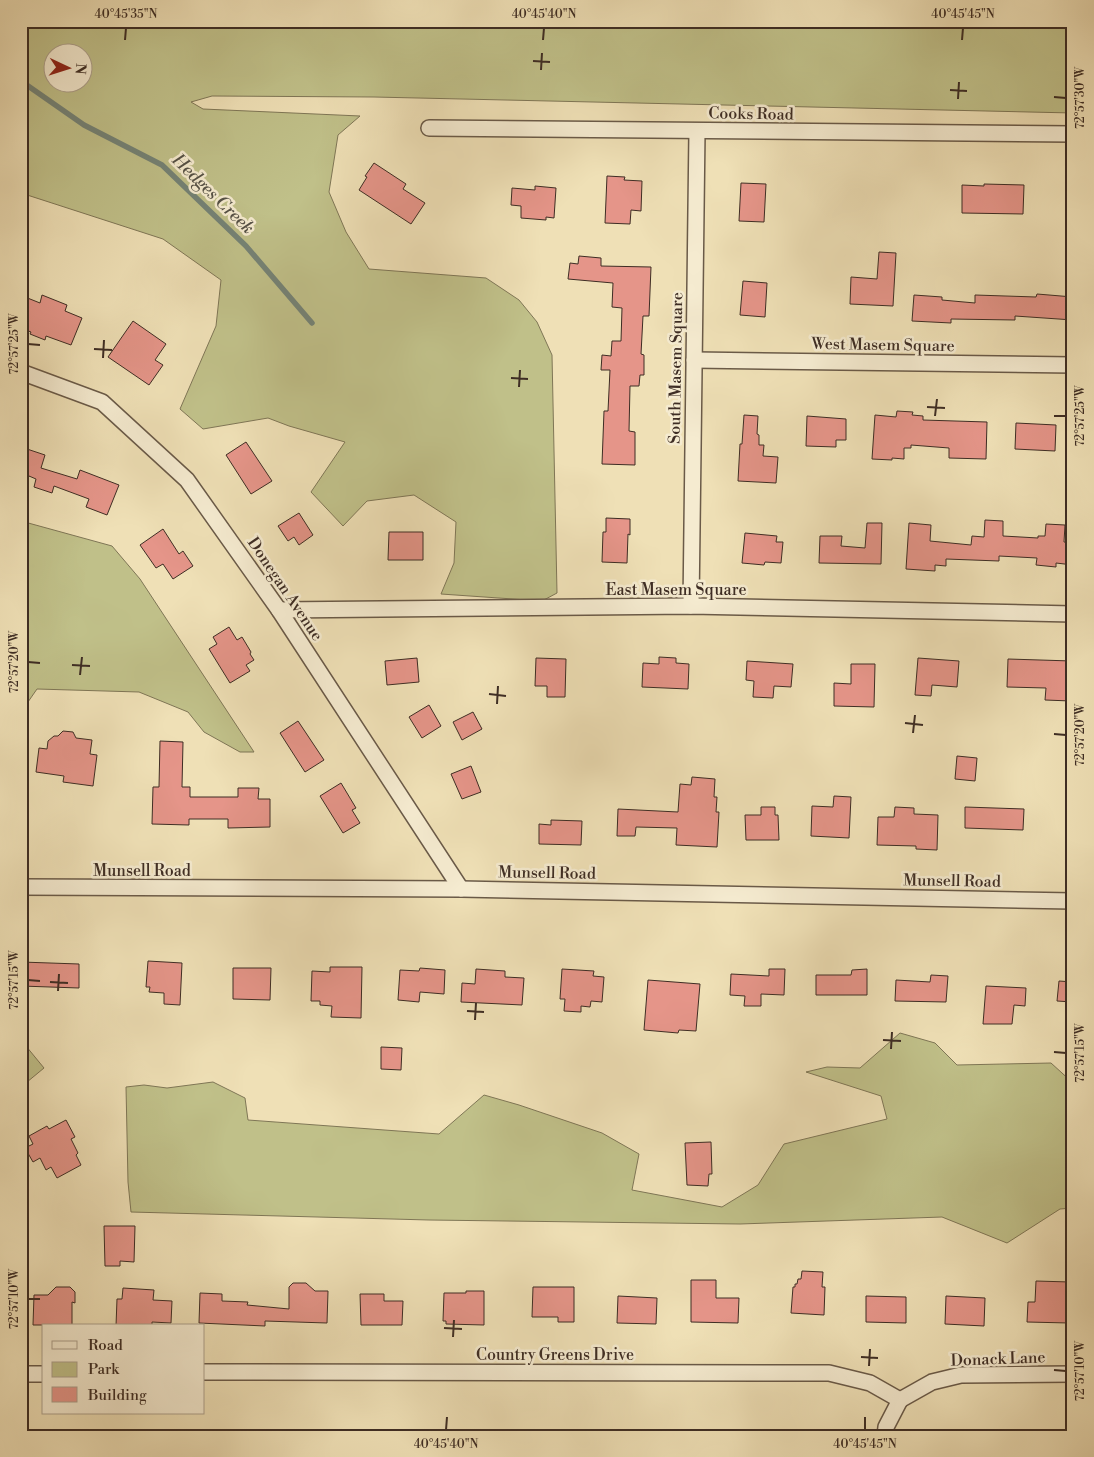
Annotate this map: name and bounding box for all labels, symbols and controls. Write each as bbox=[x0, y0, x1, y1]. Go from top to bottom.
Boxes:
text: 40°45'35"N bbox=[95, 7, 157, 22]
text: 40°45'40"N bbox=[512, 7, 576, 22]
text: 40°45'45"N bbox=[931, 7, 995, 22]
north arrow bbox=[42, 42, 92, 92]
text: N bbox=[71, 63, 89, 75]
text: 72°57'30"W bbox=[1073, 66, 1088, 129]
street label: Cooks Road bbox=[708, 103, 794, 125]
water label: Hedges Creek bbox=[166, 148, 259, 239]
street label: South Masem Square bbox=[665, 292, 687, 444]
text: 72°57'25"W bbox=[7, 312, 22, 375]
street label: West Masem Square bbox=[810, 334, 955, 356]
text: 72°57'25"W bbox=[1073, 384, 1088, 447]
street label: Donegan Avenue bbox=[243, 533, 327, 645]
street label: East Masem Square bbox=[605, 580, 747, 600]
text: 72°57'20"W bbox=[7, 630, 22, 693]
text: 72°57'20"W bbox=[1073, 703, 1088, 766]
street label: Munsell Road bbox=[93, 861, 191, 881]
street label: Munsell Road bbox=[498, 862, 596, 884]
street label: Munsell Road bbox=[903, 870, 1001, 892]
text: 72°57'15"W bbox=[7, 949, 22, 1010]
text: 72°57'15"W bbox=[1073, 1022, 1088, 1083]
text: 72°57'10"W bbox=[7, 1268, 22, 1329]
legend bbox=[42, 1324, 205, 1414]
text: Road bbox=[88, 1336, 123, 1355]
text: 72°57'10"W bbox=[1073, 1340, 1088, 1401]
street label: Country Greens Drive bbox=[476, 1345, 634, 1365]
street label: Donack Lane bbox=[950, 1347, 1046, 1371]
text: Park bbox=[88, 1360, 120, 1379]
text: Building bbox=[87, 1386, 147, 1405]
text: 40°45'40"N bbox=[414, 1437, 478, 1452]
text: 40°45'45"N bbox=[833, 1437, 897, 1452]

